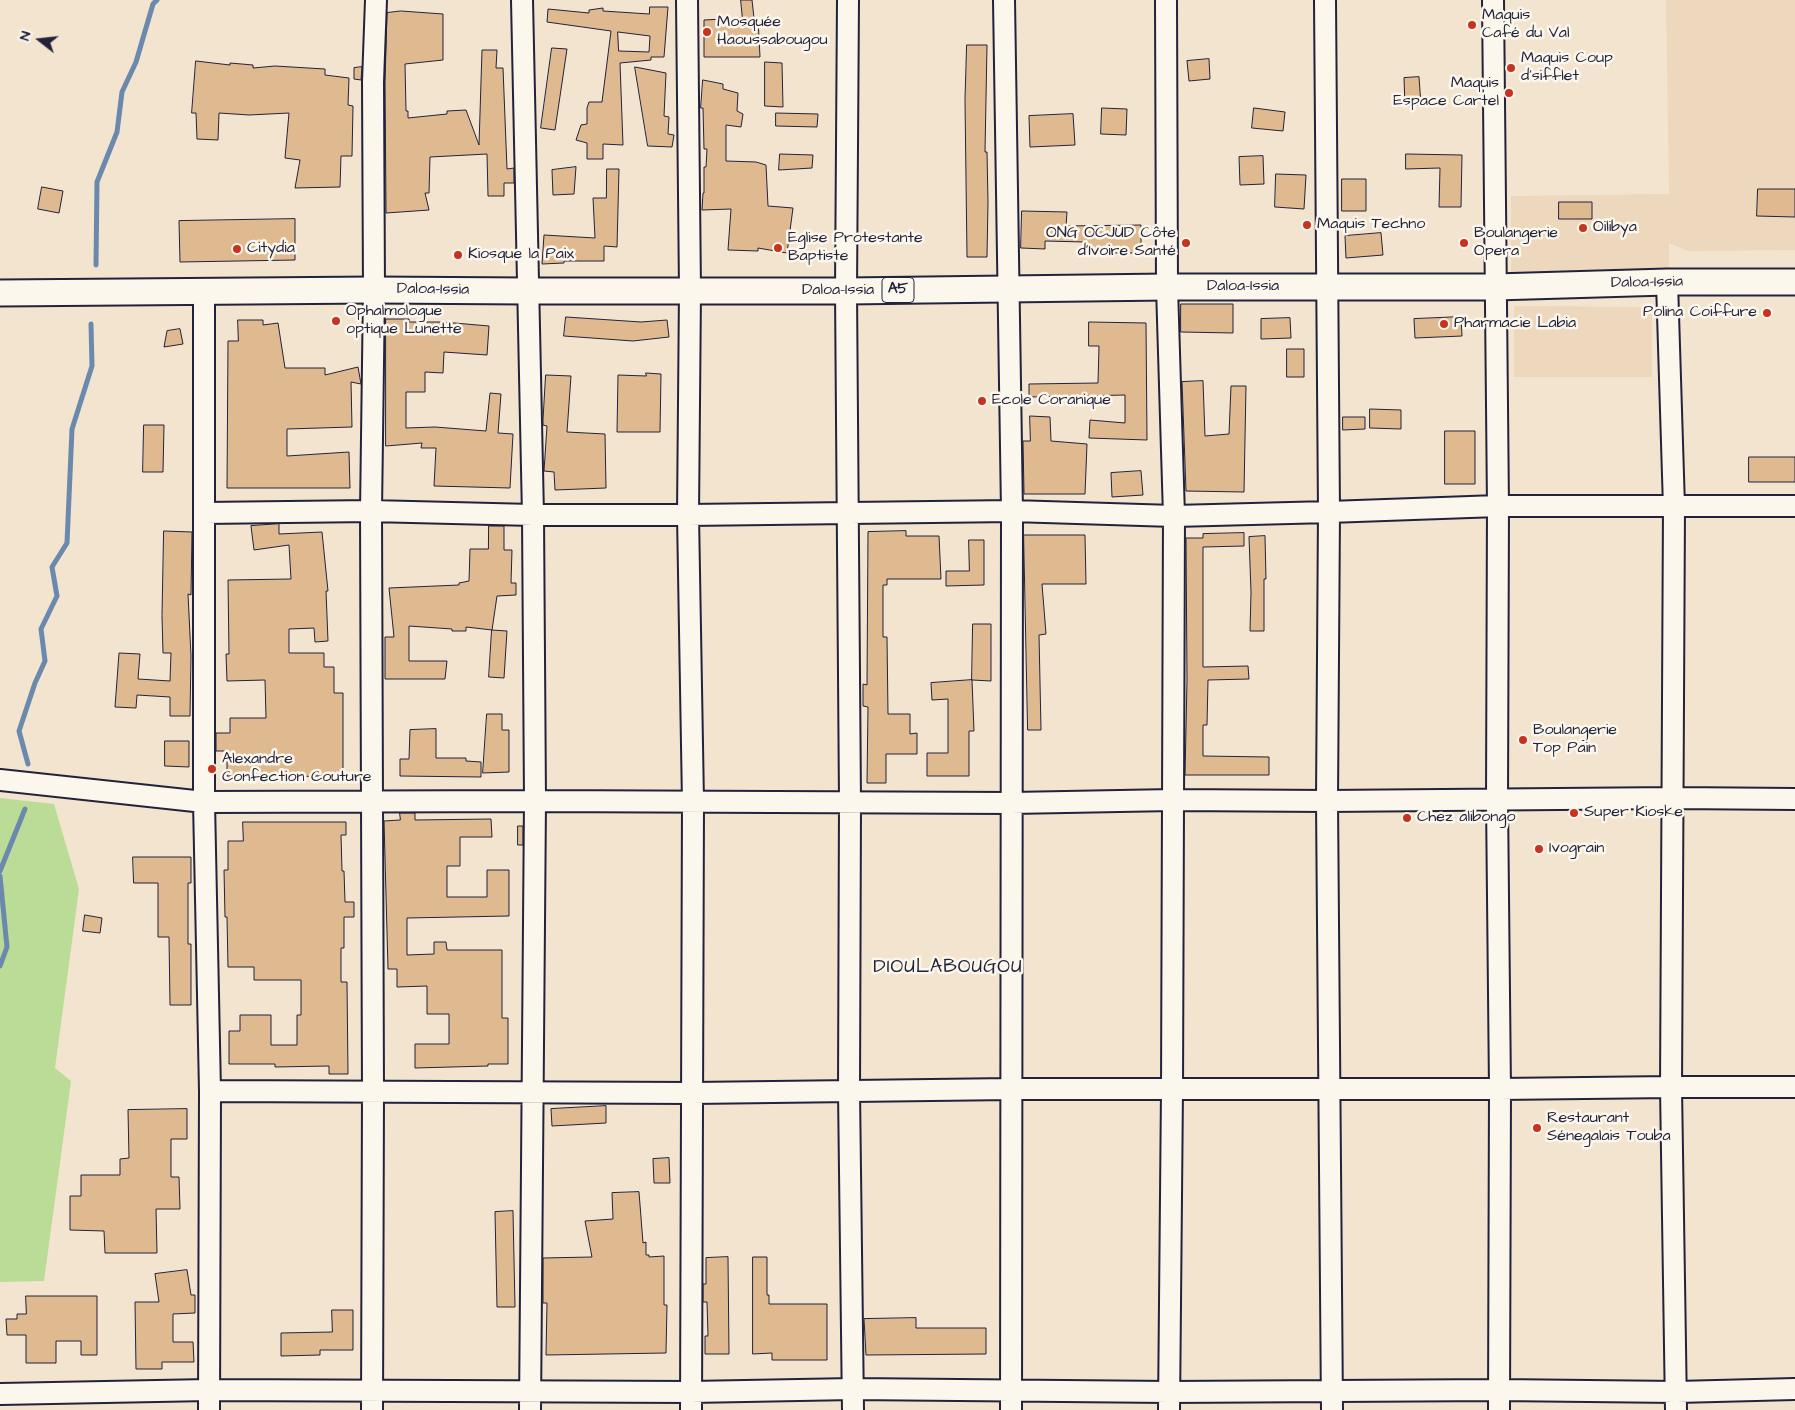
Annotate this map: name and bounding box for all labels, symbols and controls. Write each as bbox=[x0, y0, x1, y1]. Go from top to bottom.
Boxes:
place label: Maquis Café du Val bbox=[1482, 6, 1569, 44]
place label: Mosquée Haoussabougou bbox=[717, 13, 828, 51]
north arrow bbox=[15, 15, 65, 65]
marker: Maquis Café du Val bbox=[1466, 19, 1478, 31]
marker: Mosquée Haoussabougou bbox=[701, 26, 713, 38]
text: N bbox=[15, 29, 36, 43]
place label: Maquis Coup d'sifflet bbox=[1521, 49, 1613, 87]
marker: Maquis Coup d'sifflet bbox=[1505, 62, 1517, 74]
place label: Maquis Espace Cartel bbox=[1393, 74, 1499, 112]
marker: Maquis Espace Cartel bbox=[1503, 87, 1515, 99]
place label: Maquis Techno bbox=[1317, 215, 1425, 235]
place label: Oilibya bbox=[1593, 218, 1637, 238]
marker: Maquis Techno bbox=[1301, 219, 1313, 231]
marker: Oilibya bbox=[1577, 222, 1589, 234]
place label: ONG OCJUD Côte d'Ivoire Santé bbox=[1046, 224, 1176, 262]
place label: Boulangerie Opera bbox=[1474, 224, 1558, 262]
place label: Eglise Protestante Baptiste bbox=[788, 229, 923, 267]
marker: ONG OCJUD Côte d'Ivoire Santé bbox=[1180, 237, 1192, 249]
marker: Boulangerie Opera bbox=[1458, 237, 1470, 249]
place label: Citydia bbox=[247, 239, 295, 259]
marker: Eglise Protestante Baptiste bbox=[772, 242, 784, 254]
marker: Citydia bbox=[231, 243, 243, 255]
place label: Kiosque la Paix bbox=[468, 245, 574, 265]
marker: Kiosque la Paix bbox=[452, 249, 464, 261]
street label: Daloa-Issia bbox=[1611, 273, 1683, 293]
street label: Daloa-Issia bbox=[1207, 277, 1279, 297]
road number: A5 bbox=[882, 278, 914, 302]
street label: Daloa-Issia bbox=[397, 280, 469, 300]
street label: Daloa-Issia bbox=[802, 281, 874, 301]
place label: Ophalmologue optique Lunette bbox=[346, 302, 462, 340]
place label: Polina Coiffure bbox=[1643, 303, 1757, 323]
marker: Polina Coiffure bbox=[1761, 307, 1773, 319]
place label: Pharmacie Labia bbox=[1454, 314, 1576, 334]
marker: Ophalmologue optique Lunette bbox=[330, 315, 342, 327]
marker: Pharmacie Labia bbox=[1438, 318, 1450, 330]
place label: Ecole Coranique bbox=[992, 391, 1111, 411]
marker: Ecole Coranique bbox=[976, 395, 988, 407]
place label: Boulangerie Top Pain bbox=[1533, 721, 1617, 759]
marker: Boulangerie Top Pain bbox=[1517, 734, 1529, 746]
place label: Alexandre Confection Couture bbox=[222, 750, 371, 788]
marker: Alexandre Confection Couture bbox=[206, 763, 218, 775]
place label: Super Kioske bbox=[1584, 803, 1683, 823]
marker: Super Kioske bbox=[1568, 807, 1580, 819]
place label: Chez alibongo bbox=[1417, 808, 1516, 828]
marker: Chez alibongo bbox=[1401, 812, 1413, 824]
place label: Ivograin bbox=[1549, 839, 1604, 859]
marker: Ivograin bbox=[1533, 843, 1545, 855]
district label: DIOULABOUGOU bbox=[872, 957, 1024, 979]
place label: Restaurant Sénegalais Touba bbox=[1547, 1109, 1671, 1147]
marker: Restaurant Sénegalais Touba bbox=[1531, 1122, 1543, 1134]

